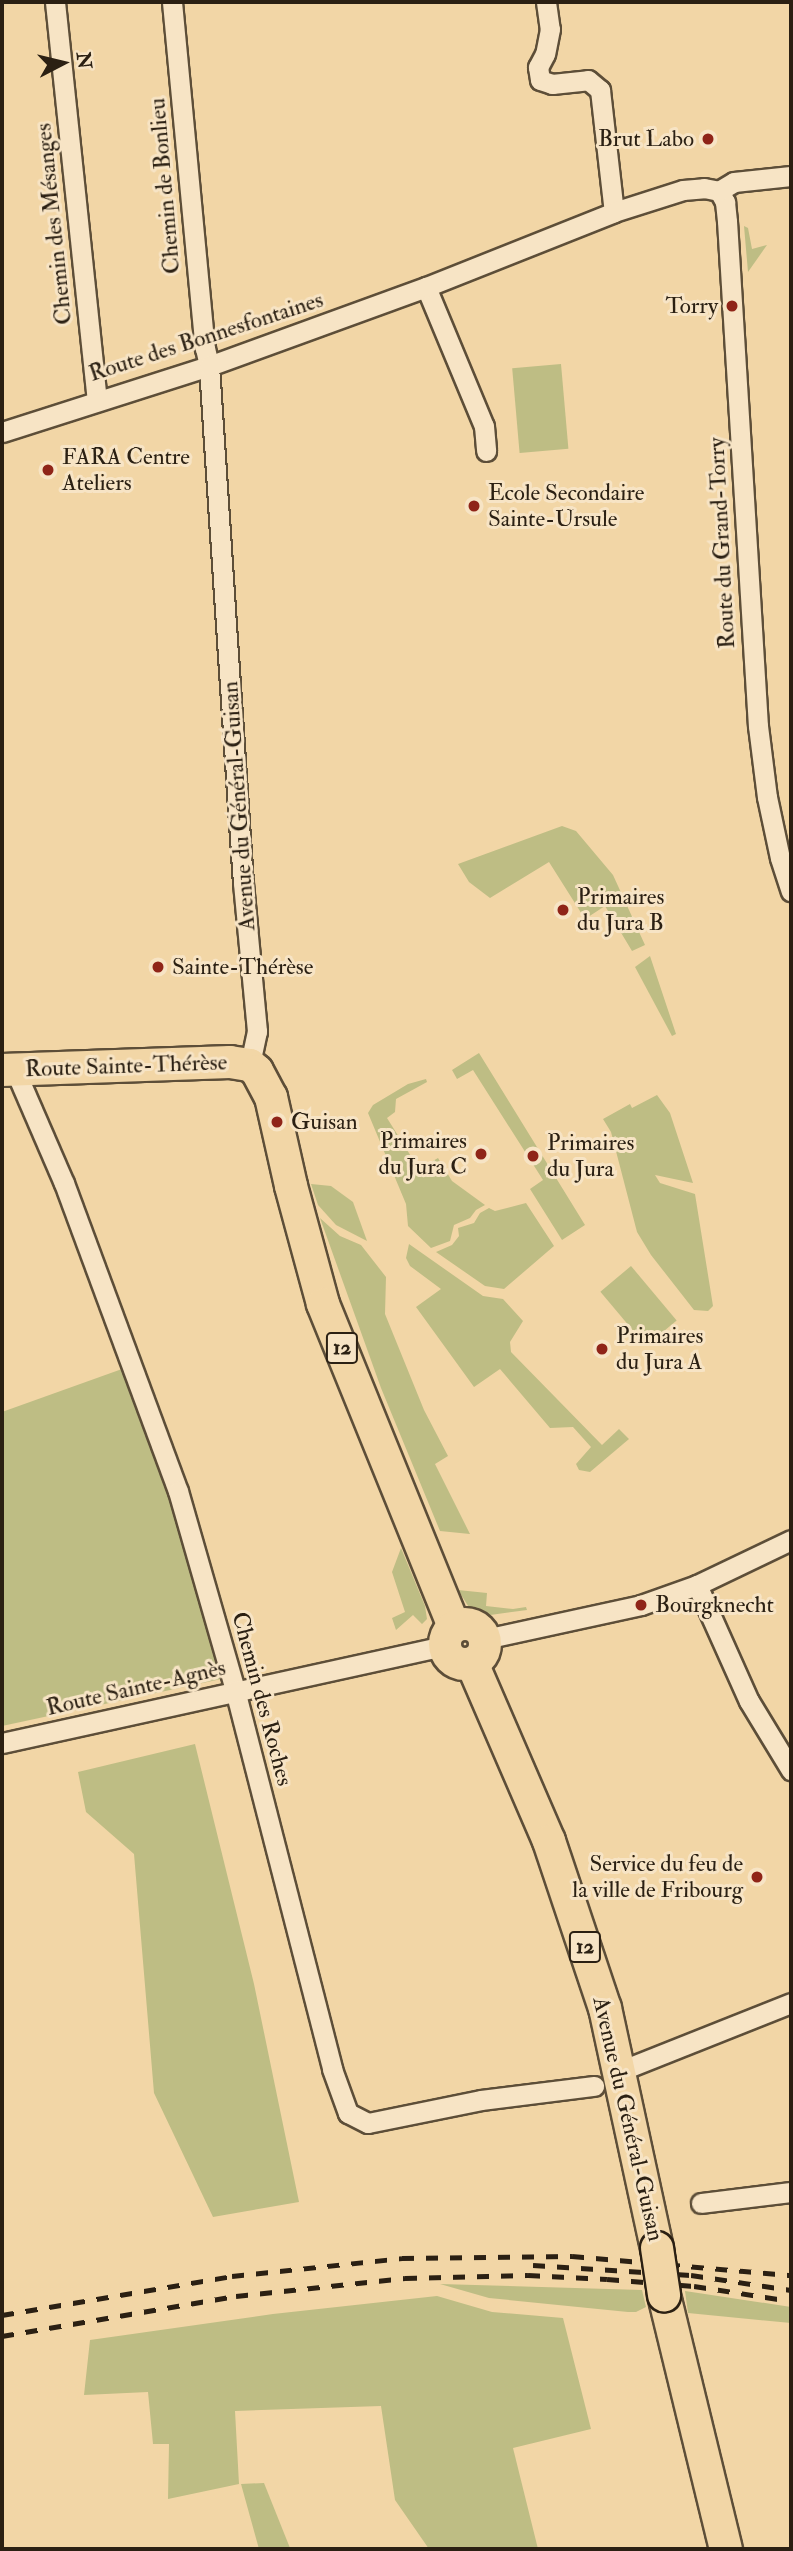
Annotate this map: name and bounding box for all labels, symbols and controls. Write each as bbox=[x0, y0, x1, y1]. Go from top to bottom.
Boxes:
north arrow bbox=[28, 28, 98, 98]
text: N bbox=[71, 51, 97, 70]
street label: Chemin de Bonlieu bbox=[144, 97, 186, 275]
street label: Chemin des Mésanges bbox=[30, 122, 78, 326]
place label: Brut Labo bbox=[598, 125, 694, 153]
marker: Brut Labo bbox=[700, 131, 716, 147]
street label: Route des Bonnesfontaines bbox=[85, 286, 327, 388]
place label: Torry bbox=[666, 292, 718, 320]
marker: Torry bbox=[724, 298, 740, 314]
street label: Route du Grand-Torry bbox=[703, 437, 741, 649]
place label: FARA Centre Ateliers bbox=[62, 443, 190, 497]
marker: FARA Centre Ateliers bbox=[40, 462, 56, 478]
place label: Ecole Secondaire Sainte-Ursule bbox=[488, 479, 644, 533]
marker: Ecole Secondaire Sainte-Ursule bbox=[466, 498, 482, 514]
street label: Avenue du Général-Guisan bbox=[217, 680, 261, 932]
place label: Primaires du Jura B bbox=[577, 883, 664, 937]
marker: Primaires du Jura B bbox=[555, 902, 571, 918]
place label: Sainte-Thérèse bbox=[172, 953, 313, 981]
marker: Sainte-Thérèse bbox=[150, 959, 166, 975]
street label: Route Sainte-Thérèse bbox=[24, 1049, 228, 1083]
place label: Guisan bbox=[291, 1108, 358, 1136]
marker: Guisan bbox=[269, 1114, 285, 1130]
place label: Primaires du Jura C bbox=[378, 1127, 467, 1181]
place label: Primaires du Jura bbox=[547, 1129, 634, 1183]
marker: Primaires du Jura C bbox=[473, 1146, 489, 1162]
marker: Primaires du Jura bbox=[525, 1148, 541, 1164]
place label: Primaires du Jura A bbox=[616, 1322, 703, 1376]
road number: 12 bbox=[324, 1330, 360, 1366]
marker: Primaires du Jura A bbox=[594, 1341, 610, 1357]
place label: Bourgknecht bbox=[655, 1591, 774, 1619]
marker: Bourgknecht bbox=[633, 1597, 649, 1613]
street label: Chemin des Roches bbox=[226, 1609, 298, 1789]
street label: Route Sainte-Agnès bbox=[44, 1654, 228, 1722]
place label: Service du feu de la ville de Fribourg bbox=[572, 1850, 743, 1904]
marker: Service du feu de la ville de Fribourg bbox=[749, 1869, 765, 1885]
road number: 12 bbox=[568, 1930, 602, 1965]
street label: Avenue du Général-Guisan bbox=[586, 1994, 670, 2244]

